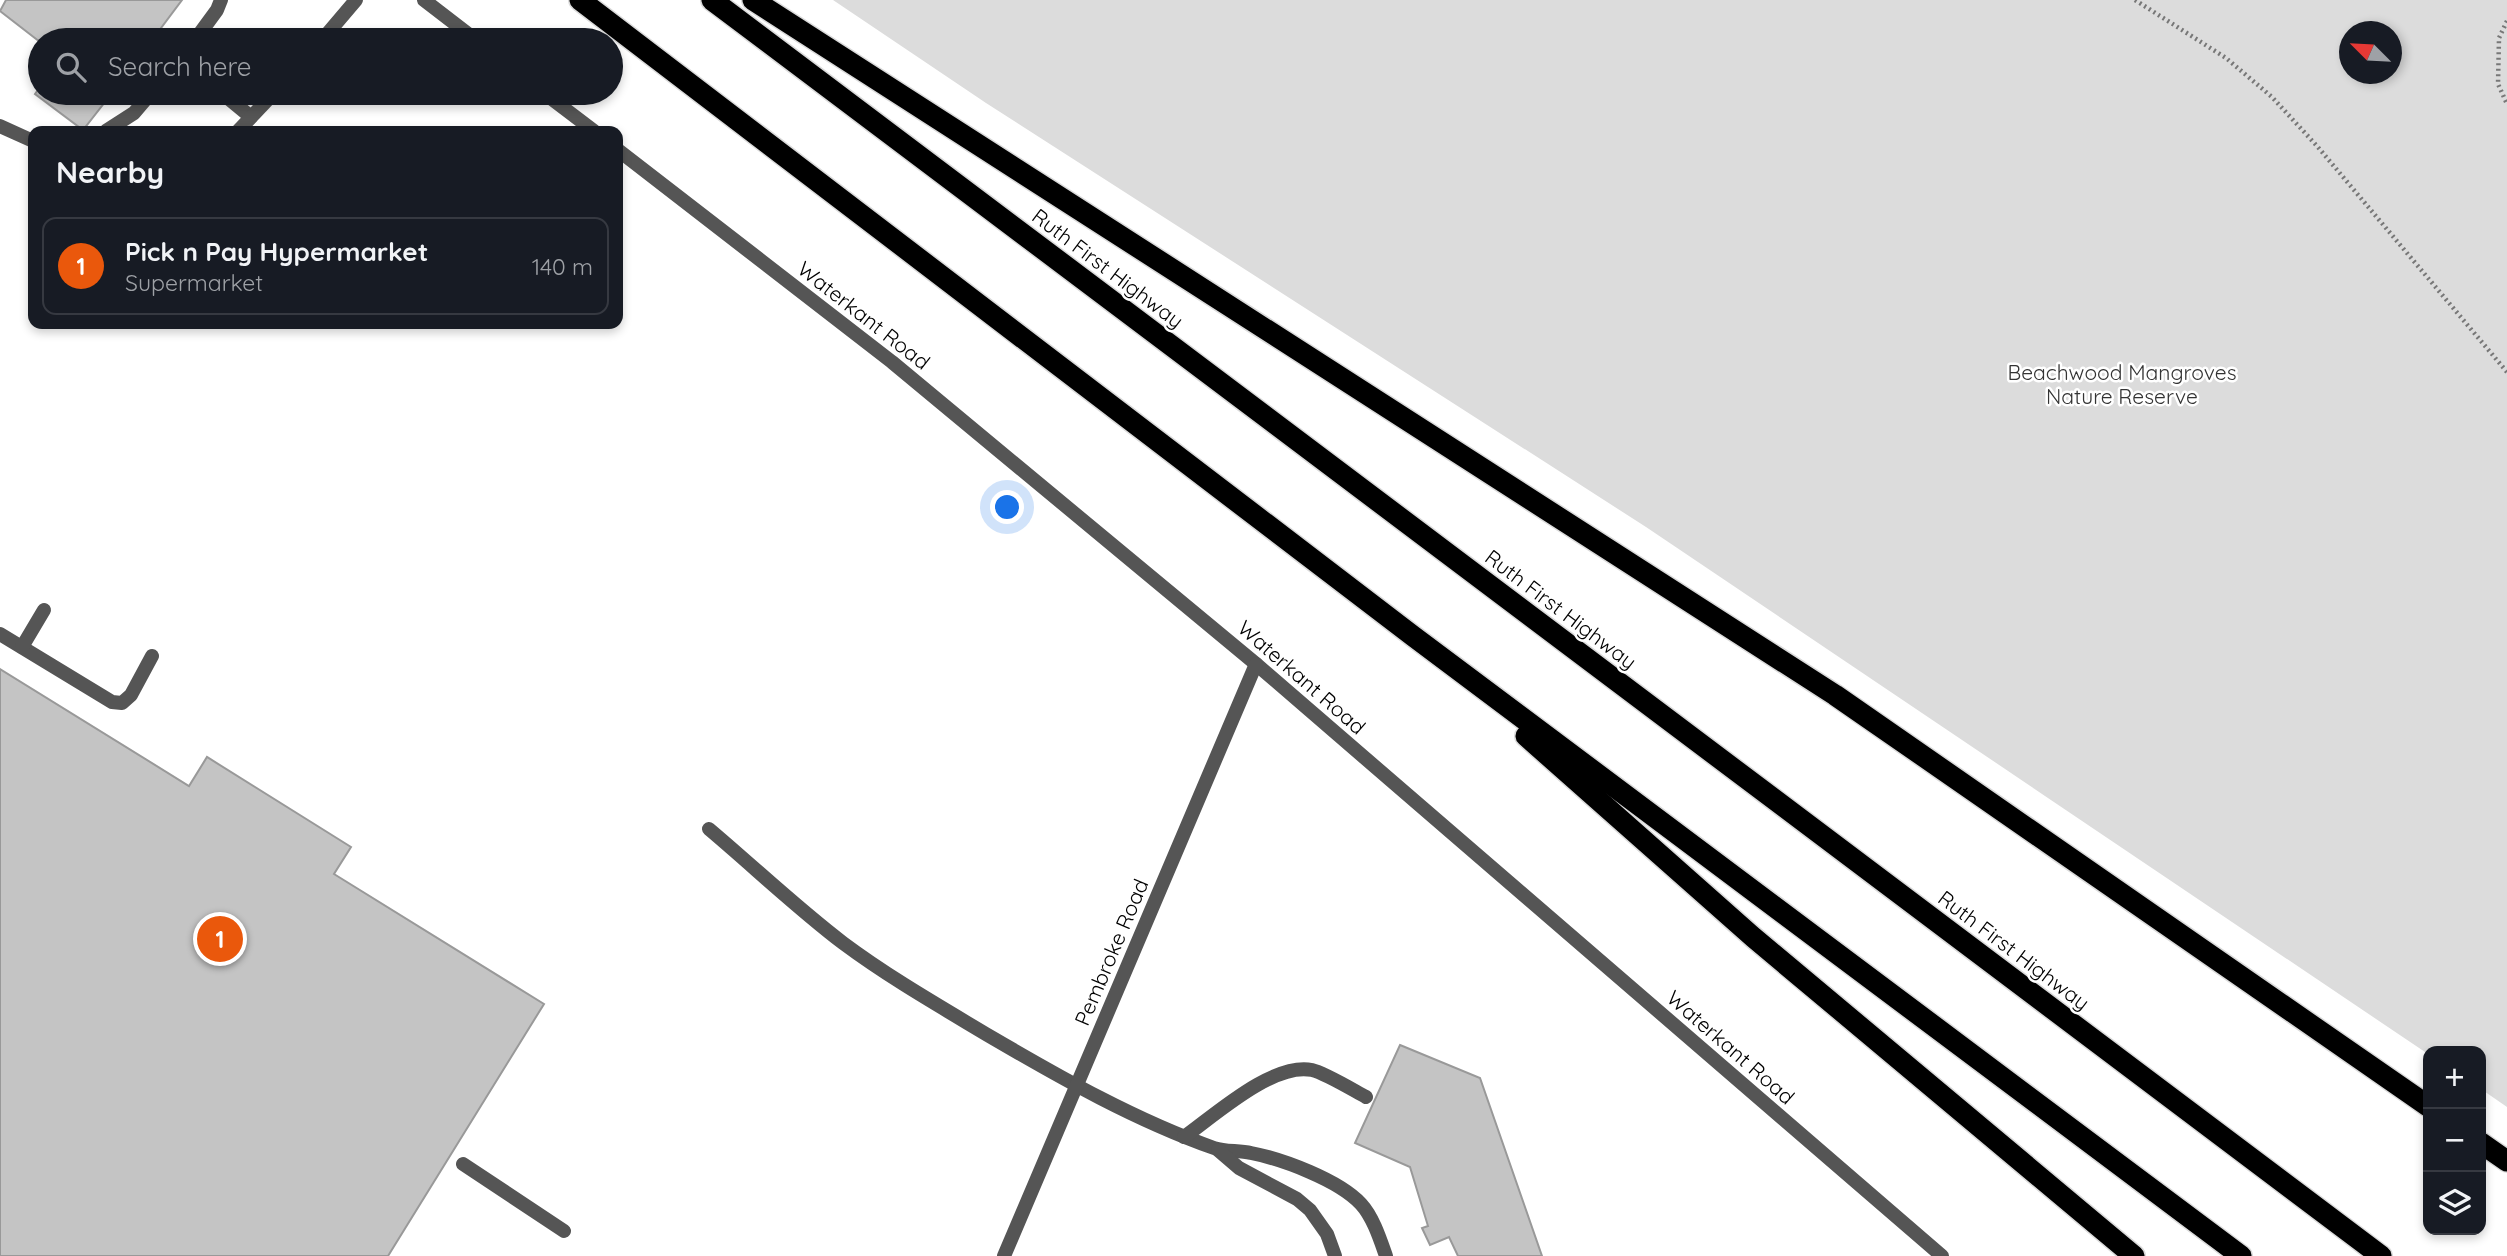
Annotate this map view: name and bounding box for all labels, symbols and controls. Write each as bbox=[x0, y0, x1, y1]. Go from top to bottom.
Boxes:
north arrow bbox=[2339, 21, 2402, 84]
search box bbox=[28, 28, 623, 105]
icon: search bbox=[52, 48, 90, 86]
text: Search here bbox=[108, 50, 252, 83]
text: Nearby bbox=[56, 153, 164, 191]
street label: Ruth First Highway bbox=[1027, 203, 1189, 333]
text: Pick n Pay Hypermarket bbox=[125, 235, 428, 268]
text: 1 bbox=[77, 252, 85, 281]
text: 140 m bbox=[532, 252, 593, 281]
street label: Waterkant Road bbox=[793, 255, 935, 375]
text: Supermarket bbox=[125, 268, 263, 297]
park label: Beachwood Mangroves Nature Reserve bbox=[2007, 359, 2237, 409]
your location bbox=[990, 490, 1024, 524]
street label: Ruth First Highway bbox=[1480, 544, 1642, 674]
street label: Waterkant Road bbox=[1233, 614, 1371, 740]
street label: Pembroke Road bbox=[1068, 875, 1154, 1029]
street label: Ruth First Highway bbox=[1933, 885, 2095, 1015]
pin: 1 bbox=[197, 913, 243, 965]
street label: Waterkant Road bbox=[1662, 984, 1800, 1110]
map controls bbox=[2423, 1046, 2486, 1235]
button: + bbox=[2423, 1046, 2486, 1109]
button: − bbox=[2423, 1109, 2486, 1172]
button: layers bbox=[2423, 1172, 2486, 1235]

